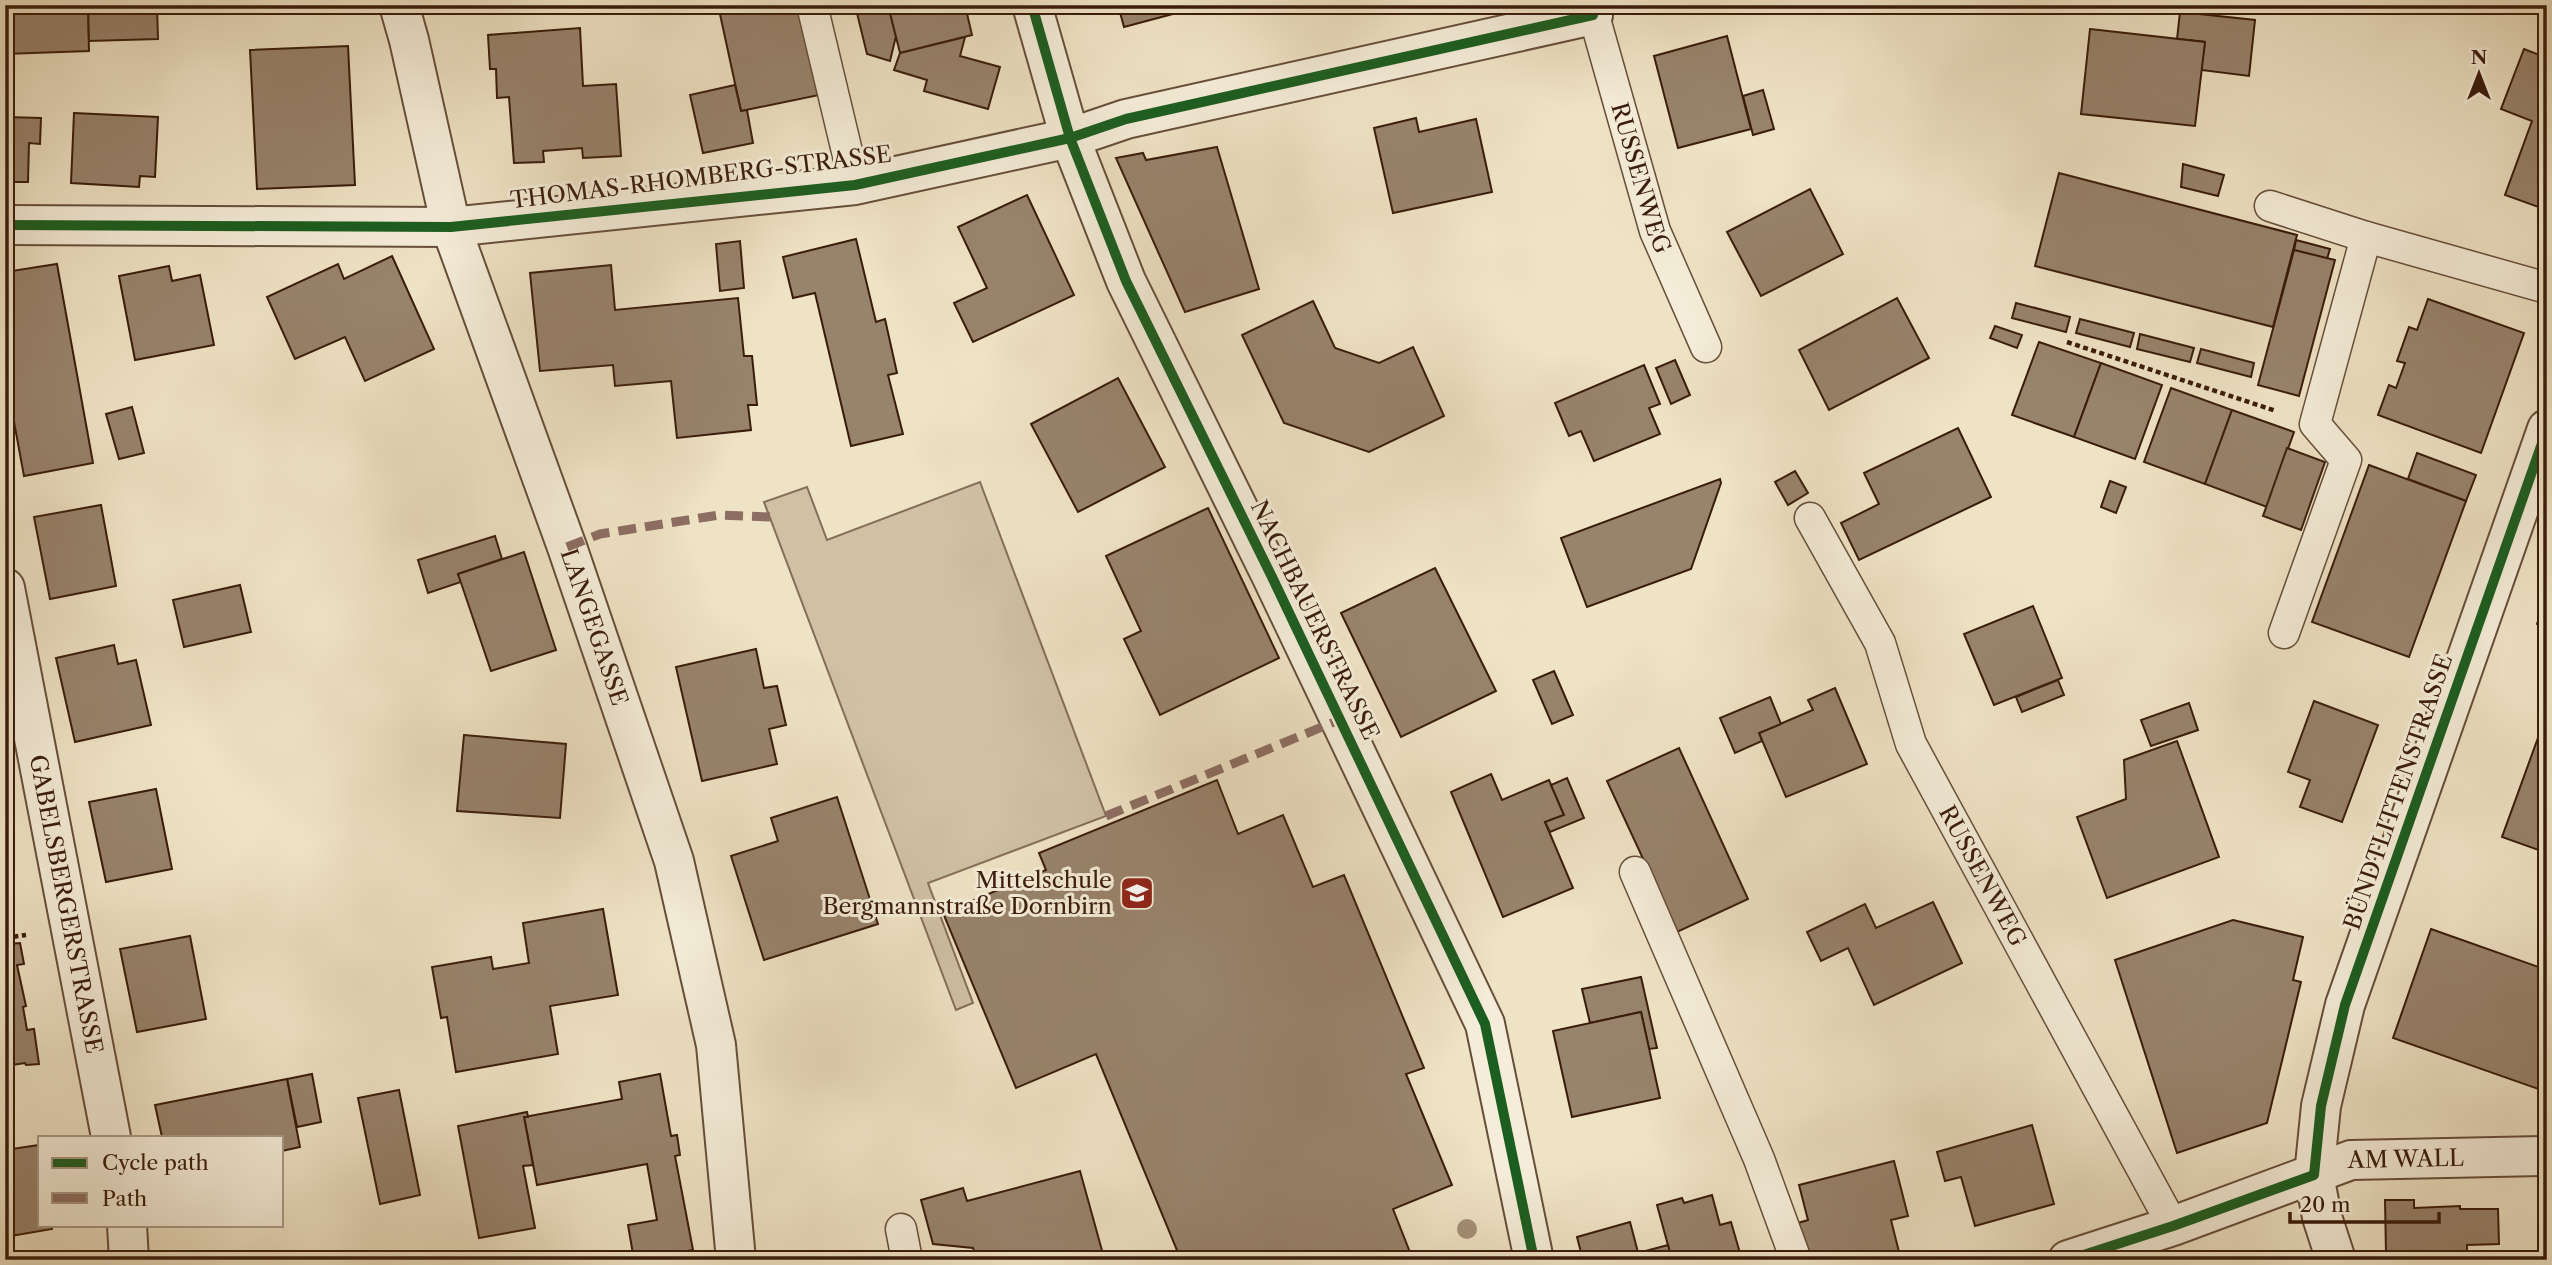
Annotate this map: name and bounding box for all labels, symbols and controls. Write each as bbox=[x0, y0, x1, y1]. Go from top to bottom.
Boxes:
north arrow bbox=[2444, 38, 2514, 108]
text: N bbox=[2471, 46, 2487, 69]
street label: RUSSENWEG bbox=[1605, 99, 1677, 258]
street label: THOMAS-RHOMBERG-STRASSE bbox=[509, 140, 893, 214]
street label: NACHBAUERSTRASSE bbox=[1245, 496, 1385, 744]
street label: LANGEGASSE bbox=[555, 545, 634, 709]
street label: BÜNDTLITTENSTRASSE bbox=[2338, 650, 2458, 934]
street label: GABELSBERGERSTRASSE bbox=[23, 752, 109, 1056]
street label: RUSSENWEG bbox=[1933, 801, 2032, 951]
place label: Mittelschule Bergmannstraße Dornbirn bbox=[823, 866, 1112, 920]
school or university icon: Mittelschule Bergmannstraße Dornbirn bbox=[1118, 874, 1156, 912]
legend bbox=[38, 1136, 284, 1226]
street label: AM WALL bbox=[2346, 1144, 2464, 1174]
text: Cycle path bbox=[102, 1150, 209, 1175]
scale bar bbox=[2290, 1181, 2438, 1225]
text: Path bbox=[102, 1186, 147, 1211]
text: 20 m bbox=[2300, 1192, 2351, 1217]

